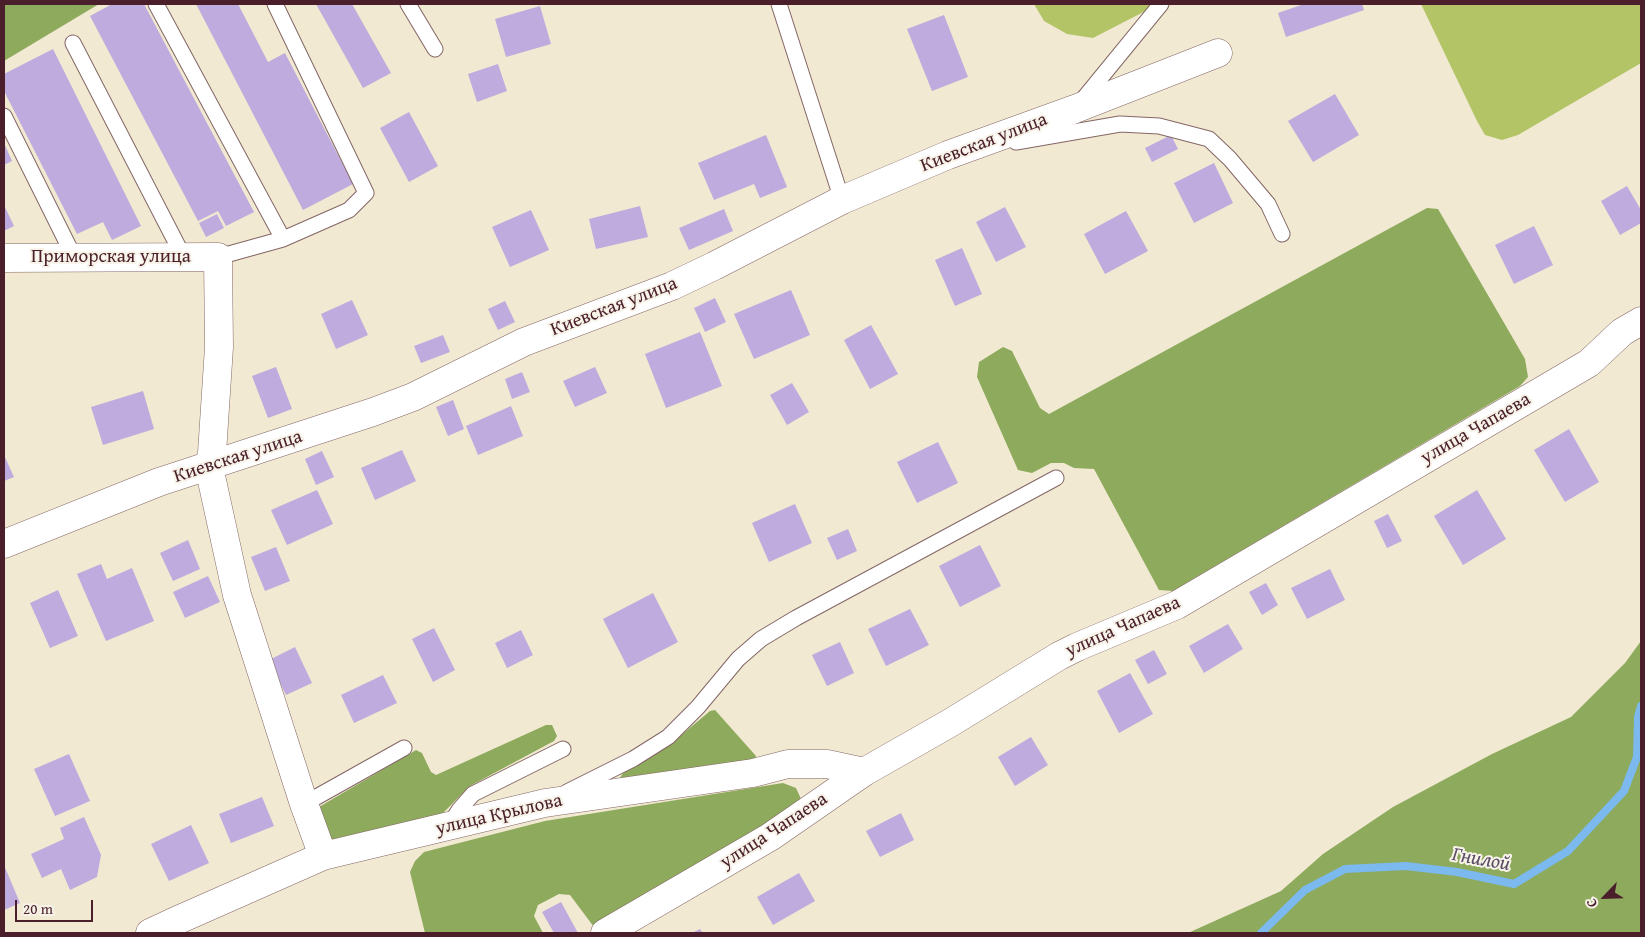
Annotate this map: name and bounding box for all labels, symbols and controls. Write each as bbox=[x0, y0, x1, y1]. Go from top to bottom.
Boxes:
street label: Киевская улица bbox=[918, 108, 1050, 178]
street label: Приморская улица bbox=[31, 246, 191, 268]
street label: Киевская улица bbox=[548, 272, 680, 342]
street label: улица Чапаева bbox=[1417, 388, 1535, 470]
street label: Киевская улица bbox=[171, 426, 305, 488]
street label: улица Чапаева bbox=[1062, 592, 1184, 662]
street label: улица Чапаева bbox=[716, 788, 832, 874]
street label: улица Крылова bbox=[434, 789, 564, 841]
water label: Гнилой bbox=[1450, 843, 1512, 877]
north arrow bbox=[1580, 872, 1630, 922]
scale bar bbox=[18, 890, 95, 922]
text: С bbox=[1581, 895, 1602, 911]
text: 20 m bbox=[23, 898, 53, 919]

